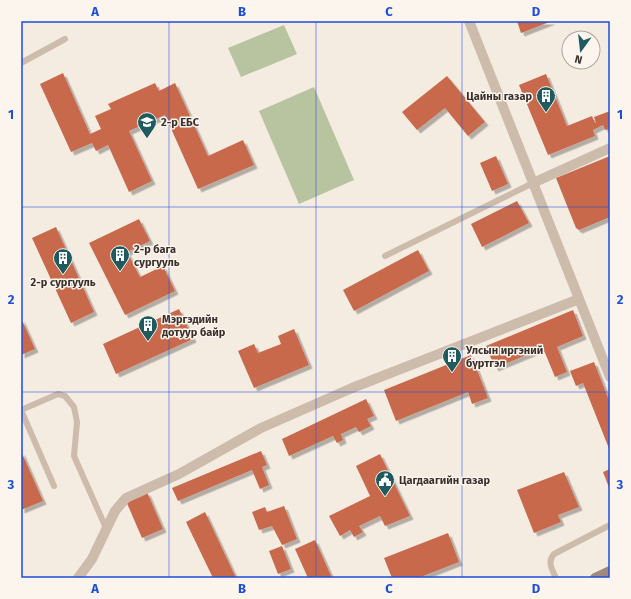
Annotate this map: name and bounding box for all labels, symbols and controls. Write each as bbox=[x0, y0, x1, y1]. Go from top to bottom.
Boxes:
text: A bbox=[90, 4, 99, 19]
text: B bbox=[238, 4, 246, 19]
text: C bbox=[385, 4, 393, 19]
text: D bbox=[532, 4, 541, 19]
north arrow bbox=[561, 30, 601, 70]
text: N bbox=[573, 52, 584, 66]
building icon: Цайны газар bbox=[535, 85, 557, 113]
place label: Цайны газар bbox=[466, 90, 532, 103]
text: 1 bbox=[8, 107, 14, 122]
text: 1 bbox=[617, 107, 623, 122]
school or university icon: 2-р ЕБС bbox=[136, 111, 158, 139]
place label: 2-р ЕБС bbox=[161, 116, 200, 129]
place label: 2-р бага сургууль bbox=[134, 243, 180, 269]
building icon: 2-р бага сургууль bbox=[109, 244, 131, 272]
building icon: 2-р сургууль bbox=[52, 247, 74, 275]
place label: 2-р сургууль bbox=[31, 276, 96, 289]
text: 2 bbox=[8, 292, 15, 307]
text: 2 bbox=[617, 292, 624, 307]
place label: Мэргэдийн дотуур байр bbox=[162, 313, 226, 339]
building icon: Мэргэдийн дотуур байр bbox=[137, 314, 159, 342]
place label: Улсын иргэний бүртгэл bbox=[465, 344, 543, 370]
building icon: Улсын иргэний бүртгэл bbox=[441, 345, 463, 373]
public building icon: Цагдаагийн газар bbox=[374, 469, 396, 497]
place label: Цагдаагийн газар bbox=[399, 474, 490, 487]
text: 3 bbox=[7, 477, 15, 492]
text: 3 bbox=[616, 477, 624, 492]
text: A bbox=[90, 581, 99, 596]
text: B bbox=[238, 581, 246, 596]
text: C bbox=[385, 581, 393, 596]
text: D bbox=[532, 581, 541, 596]

